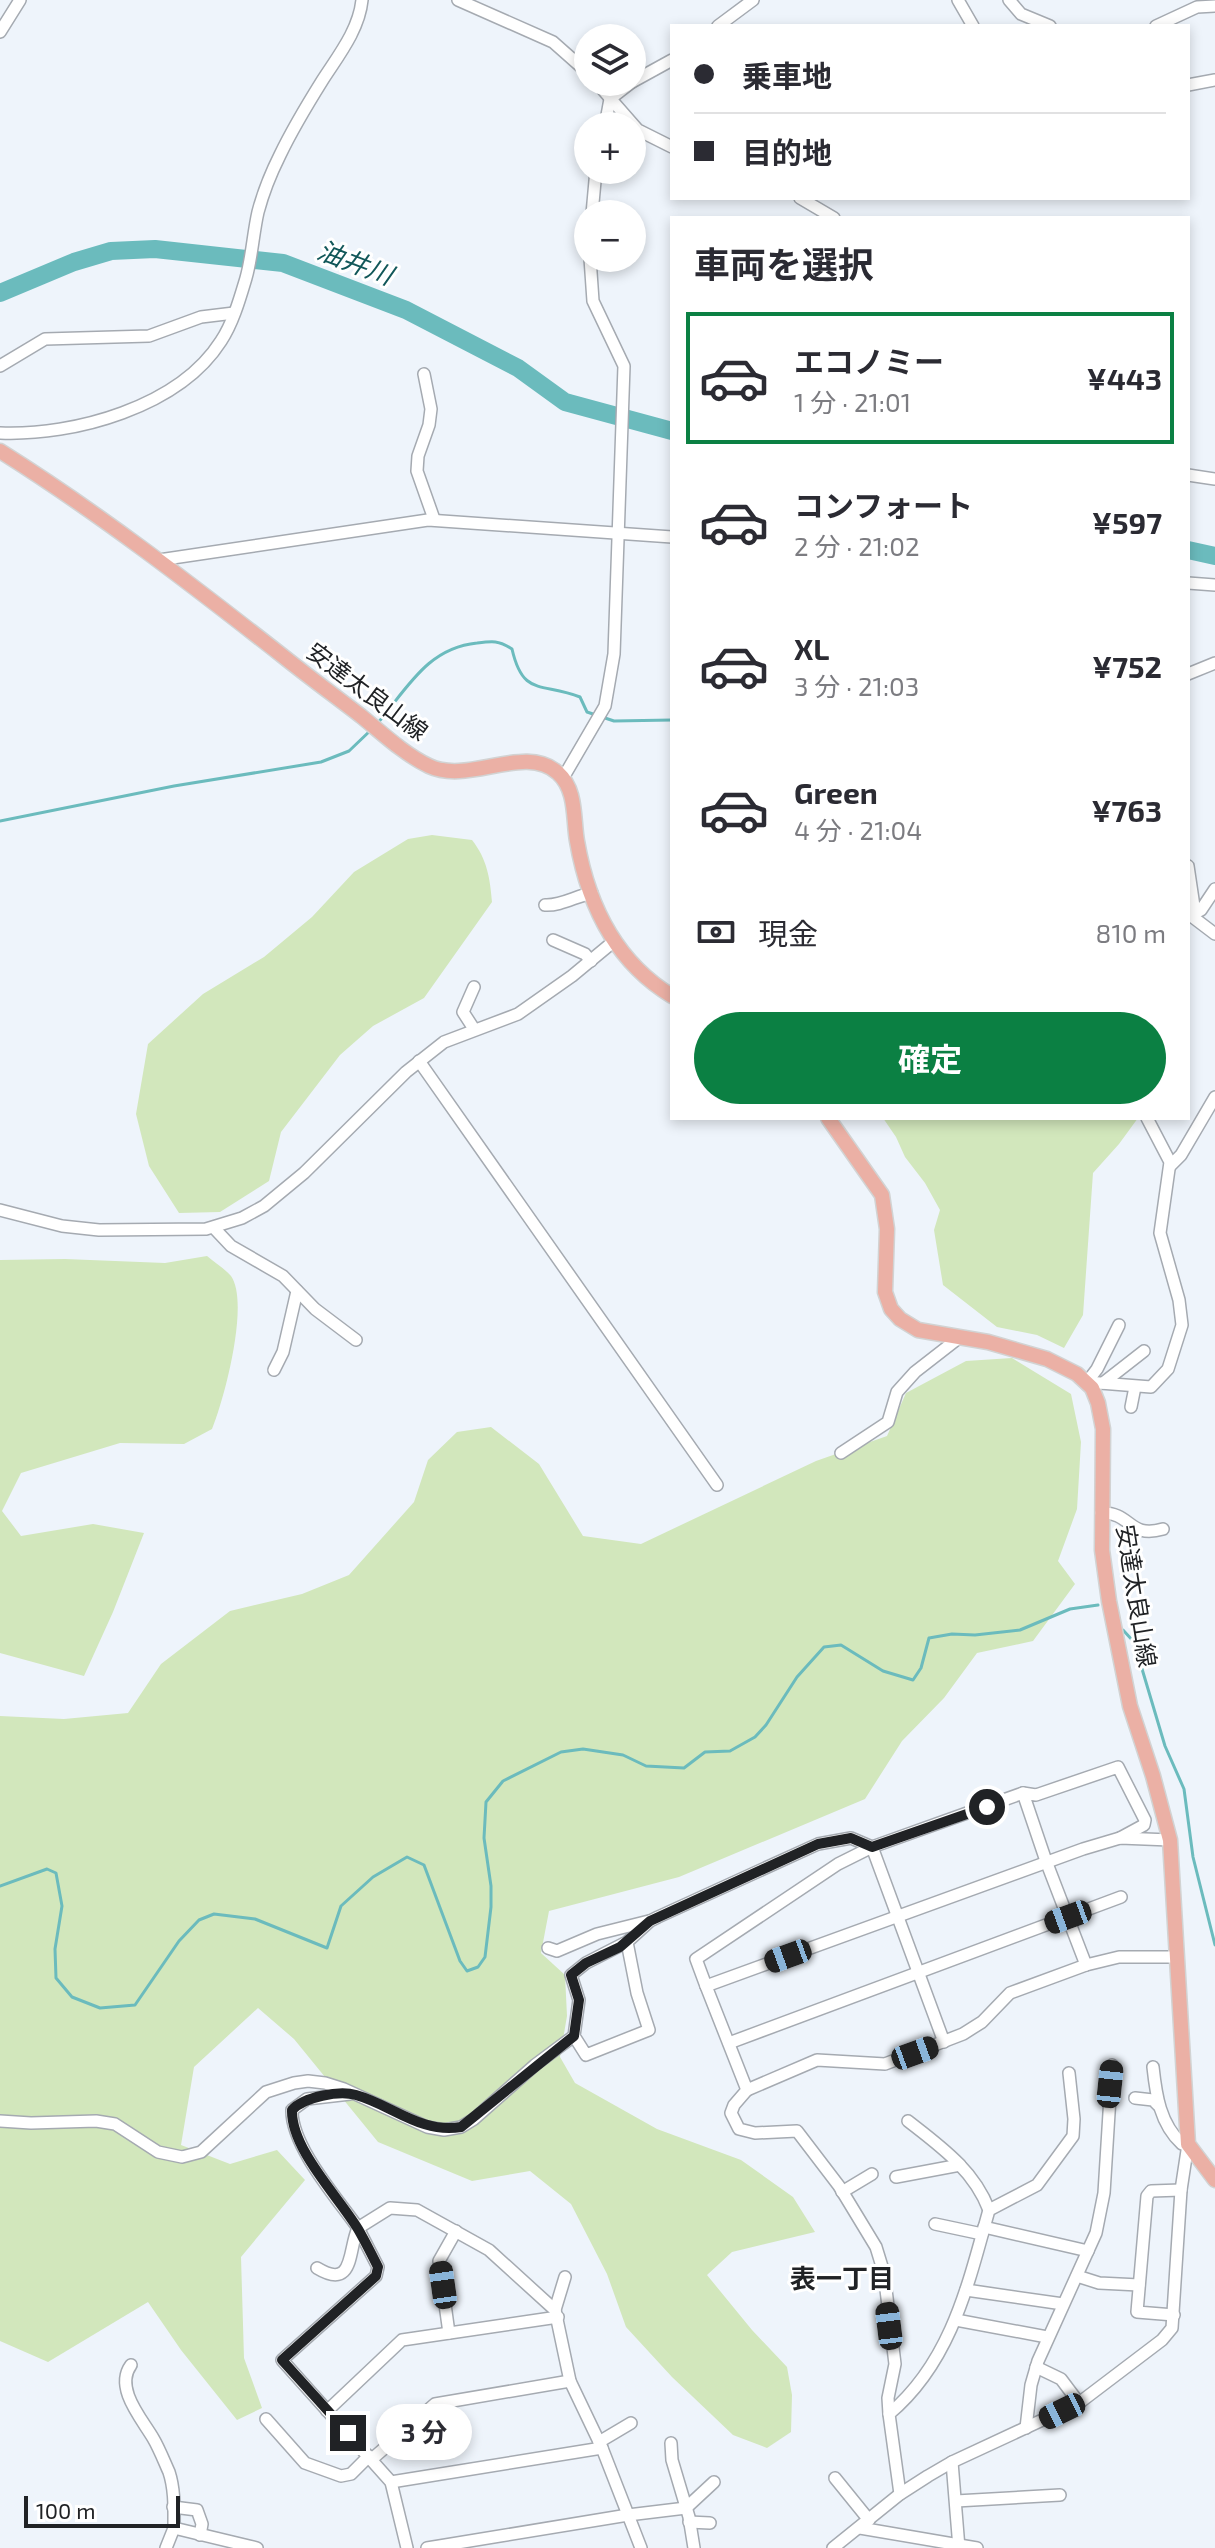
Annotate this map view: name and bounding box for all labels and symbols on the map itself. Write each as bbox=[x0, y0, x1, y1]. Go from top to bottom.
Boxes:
water label: 油井川 bbox=[314, 233, 400, 291]
street label: 安達太良山線 bbox=[302, 636, 434, 746]
street label: 安達太良山線 bbox=[1112, 1522, 1163, 1669]
route start bbox=[969, 1789, 1005, 1825]
car bbox=[1041, 1898, 1095, 1936]
car bbox=[761, 1937, 815, 1975]
car bbox=[888, 2034, 942, 2072]
car bbox=[1096, 2059, 1124, 2109]
car bbox=[428, 2260, 458, 2310]
district label: 表一丁目 bbox=[790, 2262, 894, 2293]
car bbox=[874, 2301, 904, 2351]
car bbox=[1035, 2390, 1089, 2432]
callout: 3 分 bbox=[376, 2405, 472, 2461]
route end bbox=[330, 2415, 366, 2451]
scale bar bbox=[24, 2492, 180, 2528]

